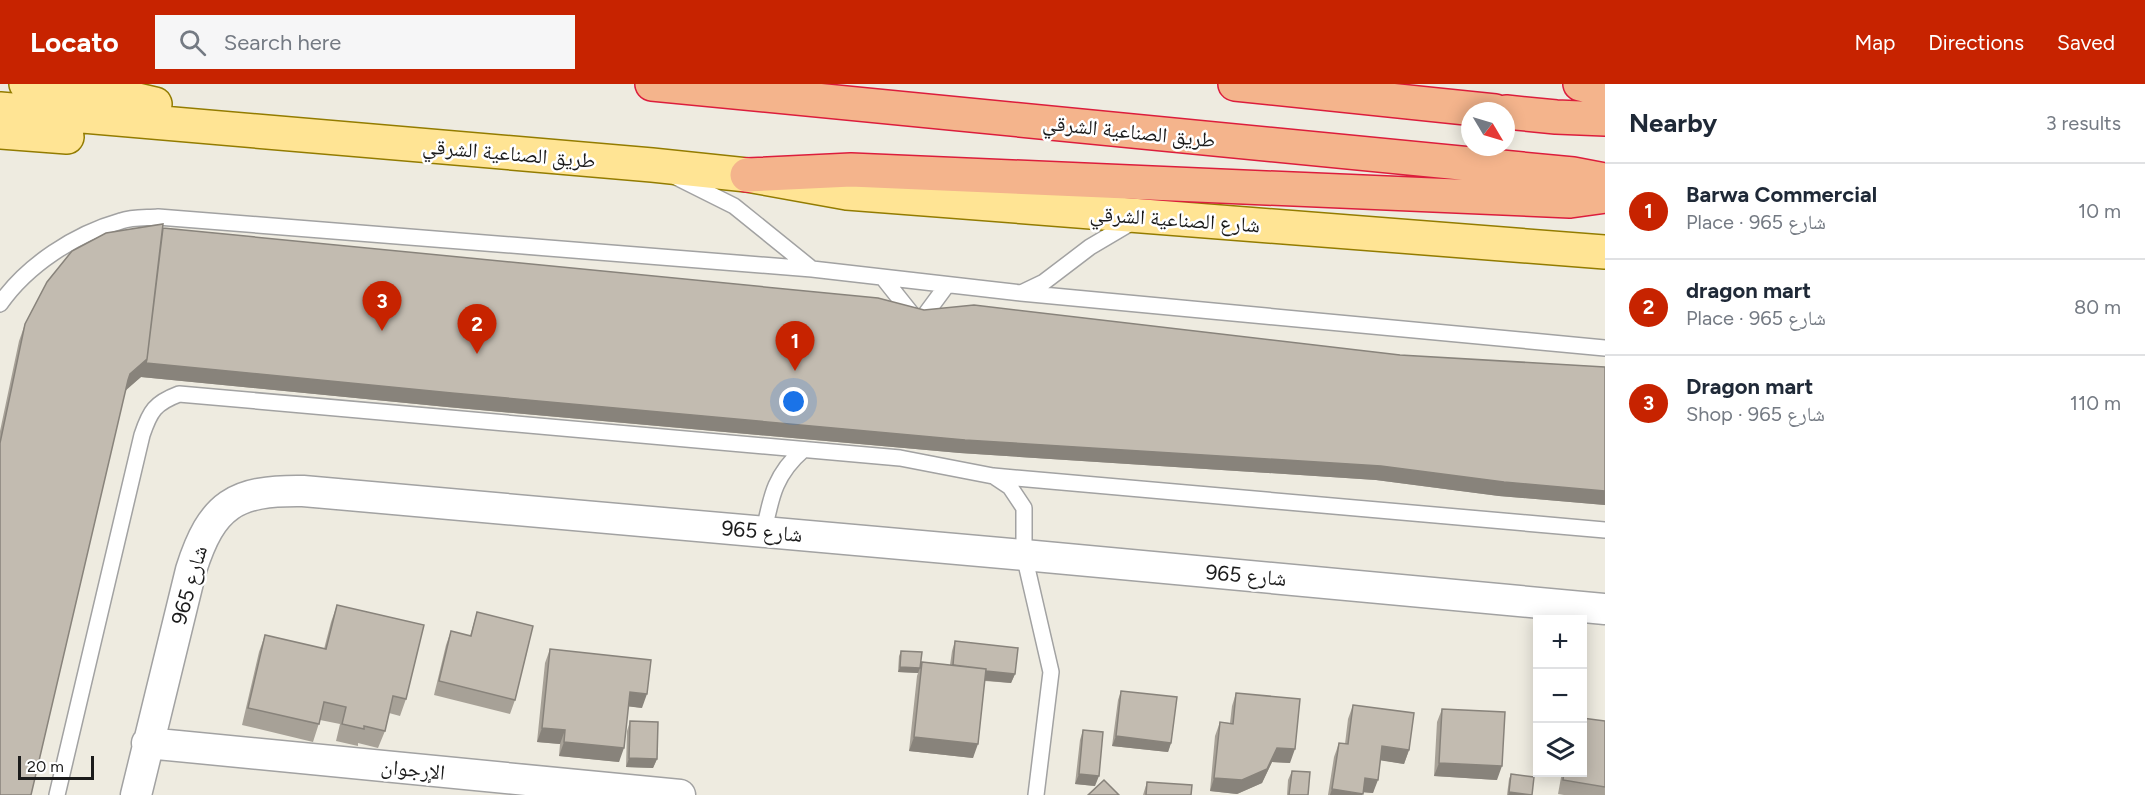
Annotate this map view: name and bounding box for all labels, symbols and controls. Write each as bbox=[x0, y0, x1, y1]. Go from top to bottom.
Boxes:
search box bbox=[155, 15, 575, 69]
text: Locato bbox=[30, 25, 119, 59]
icon: search bbox=[176, 26, 209, 59]
text: Search here bbox=[224, 29, 341, 56]
text: Map bbox=[1854, 30, 1895, 55]
text: Directions bbox=[1928, 30, 2024, 55]
text: Saved bbox=[2057, 30, 2115, 55]
north arrow bbox=[1461, 102, 1515, 156]
text: Nearby bbox=[1629, 107, 1717, 139]
street label: طريق الصناعية الشرقي bbox=[1041, 110, 1217, 157]
text: 3 results bbox=[2046, 111, 2121, 135]
street label: طريق الصناعية الشرقي bbox=[421, 133, 596, 177]
text: Barwa Commercial bbox=[1686, 181, 1877, 208]
text: 1 bbox=[1644, 199, 1653, 223]
text: 10 m bbox=[2078, 199, 2121, 223]
street label: شارع الصناعية الشرقي bbox=[1089, 201, 1261, 242]
text: Place · شارع 965 bbox=[1686, 210, 1826, 234]
text: dragon mart bbox=[1686, 277, 1811, 304]
pin: 3 bbox=[362, 282, 401, 331]
text: 2 bbox=[1643, 295, 1654, 319]
text: 80 m bbox=[2074, 295, 2121, 319]
pin: 2 bbox=[458, 304, 496, 354]
text: Place · شارع 965 bbox=[1686, 306, 1826, 330]
pin: 1 bbox=[776, 322, 814, 371]
text: Dragon mart bbox=[1686, 373, 1813, 400]
your location bbox=[779, 387, 808, 416]
text: 3 bbox=[1643, 391, 1654, 415]
text: 110 m bbox=[2070, 391, 2121, 415]
text: Shop · شارع 965 bbox=[1686, 402, 1825, 426]
street label: شارع 965 bbox=[720, 515, 803, 548]
street label: شارع 965 bbox=[166, 543, 213, 628]
street label: شارع 965 bbox=[1204, 559, 1287, 592]
map controls bbox=[1533, 615, 1587, 777]
button: + bbox=[1533, 615, 1587, 669]
button: − bbox=[1533, 669, 1587, 723]
button: layers bbox=[1533, 723, 1587, 777]
scale bar bbox=[18, 753, 94, 780]
street label: الإرجوان bbox=[380, 753, 446, 786]
text: 20 m bbox=[27, 757, 64, 776]

